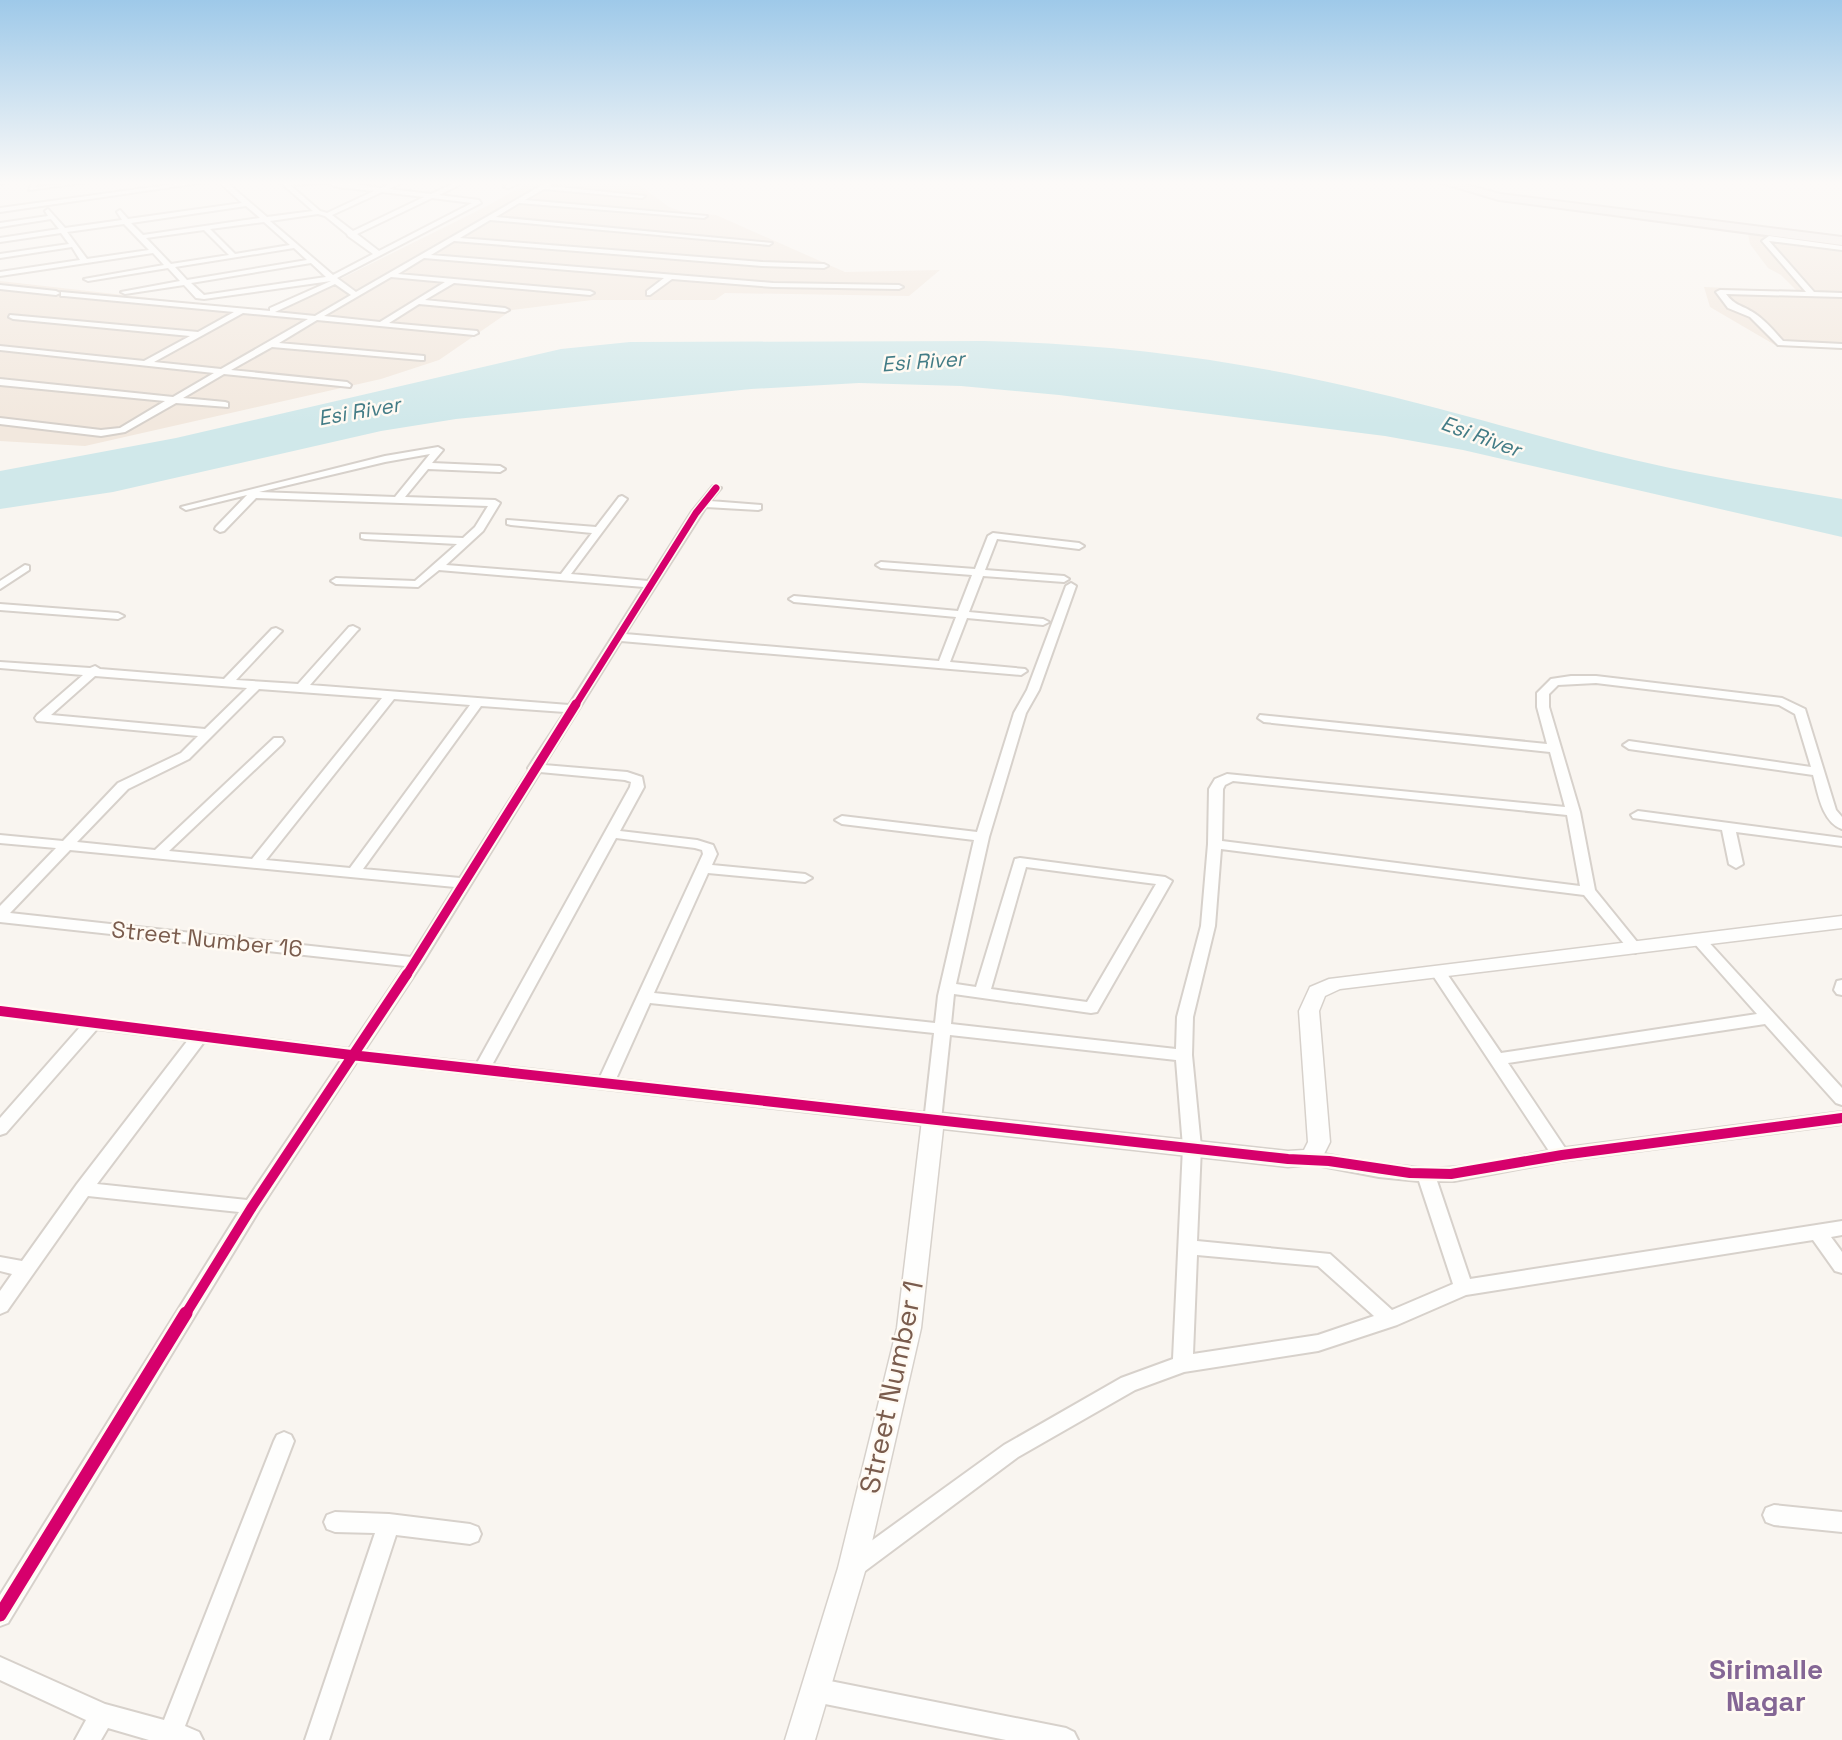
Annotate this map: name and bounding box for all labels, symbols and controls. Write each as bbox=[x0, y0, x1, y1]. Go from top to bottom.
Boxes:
water label: Esi River bbox=[881, 344, 967, 377]
water label: Esi River bbox=[316, 390, 404, 432]
water label: Esi River bbox=[1437, 409, 1527, 464]
street label: Street Number 16 bbox=[110, 914, 304, 964]
street label: Street Number 1 bbox=[851, 1277, 931, 1497]
district label: Sirimalle Nagar bbox=[1709, 1651, 1823, 1719]

